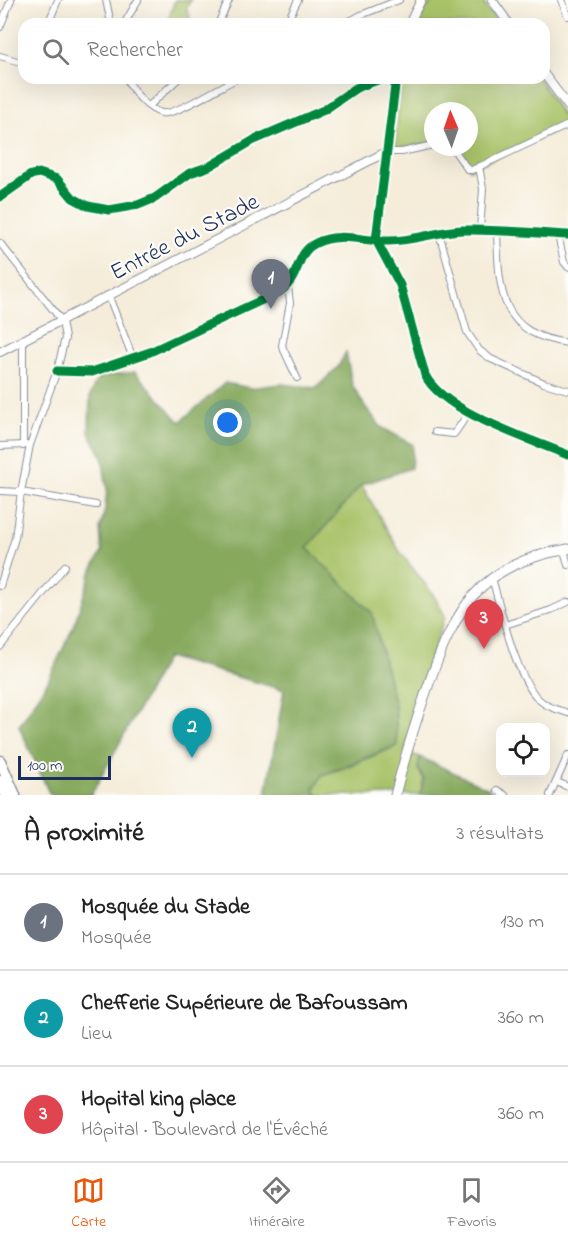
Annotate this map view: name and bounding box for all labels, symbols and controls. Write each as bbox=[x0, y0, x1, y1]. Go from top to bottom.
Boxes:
search box bbox=[18, 18, 550, 84]
icon: search bbox=[39, 35, 72, 68]
text: Rechercher bbox=[87, 35, 183, 67]
north arrow bbox=[424, 102, 478, 156]
street label: Entrée du Stade bbox=[104, 185, 266, 291]
pin: 1 bbox=[252, 260, 290, 309]
your location bbox=[213, 408, 242, 437]
pin: 3 bbox=[464, 600, 504, 649]
pin: 2 bbox=[172, 708, 212, 758]
map controls bbox=[496, 723, 550, 777]
button: locate bbox=[496, 723, 550, 777]
scale bar bbox=[18, 753, 111, 780]
text: 100 m bbox=[27, 754, 62, 778]
text: À proximité bbox=[24, 815, 144, 853]
text: 3 résultats bbox=[456, 820, 544, 849]
text: Mosquée du Stade bbox=[81, 892, 250, 924]
text: 1 bbox=[40, 908, 47, 937]
text: 130 m bbox=[500, 908, 544, 937]
text: Mosquée bbox=[81, 924, 151, 953]
text: Chefferie Supérieure de Bafoussam bbox=[81, 988, 408, 1020]
text: 2 bbox=[39, 1004, 48, 1033]
text: 360 m bbox=[498, 1004, 544, 1033]
text: Lieu bbox=[81, 1020, 112, 1049]
text: Hopital king place bbox=[81, 1084, 236, 1116]
text: 3 bbox=[39, 1100, 48, 1129]
text: 360 m bbox=[498, 1100, 544, 1129]
text: Hôpital · Boulevard de l'Évêché bbox=[81, 1116, 328, 1145]
tab: Carte bbox=[71, 1174, 106, 1234]
tab: Itinéraire bbox=[249, 1174, 305, 1234]
tab: Favoris bbox=[447, 1174, 497, 1234]

